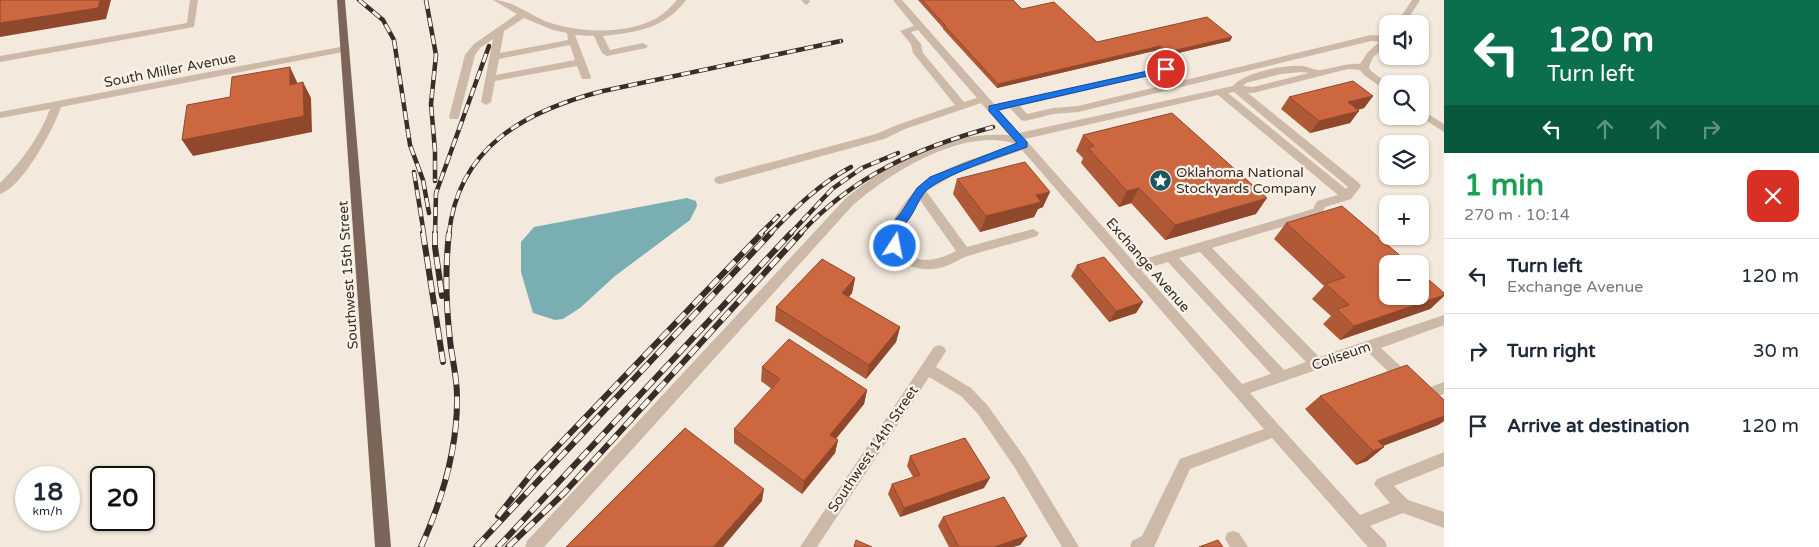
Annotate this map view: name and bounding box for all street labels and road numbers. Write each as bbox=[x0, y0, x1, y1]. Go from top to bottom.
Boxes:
street label: South Miller Avenue bbox=[103, 49, 237, 91]
street label: Southwest 15th Street bbox=[334, 199, 362, 350]
street label: Exchange Avenue bbox=[1102, 214, 1194, 316]
street label: Coliseum bbox=[1309, 338, 1373, 374]
street label: Southwest 14th Street bbox=[824, 382, 922, 516]

